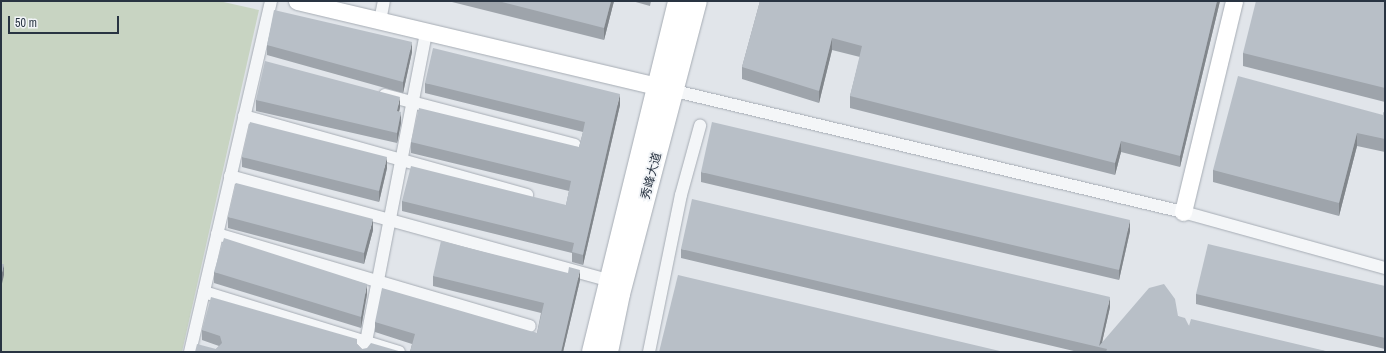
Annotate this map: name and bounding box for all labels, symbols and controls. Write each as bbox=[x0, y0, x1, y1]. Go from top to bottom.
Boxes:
scale bar bbox=[10, 8, 121, 34]
text: 50 m bbox=[15, 15, 37, 31]
street label: 秀峰大道 bbox=[639, 151, 665, 201]

